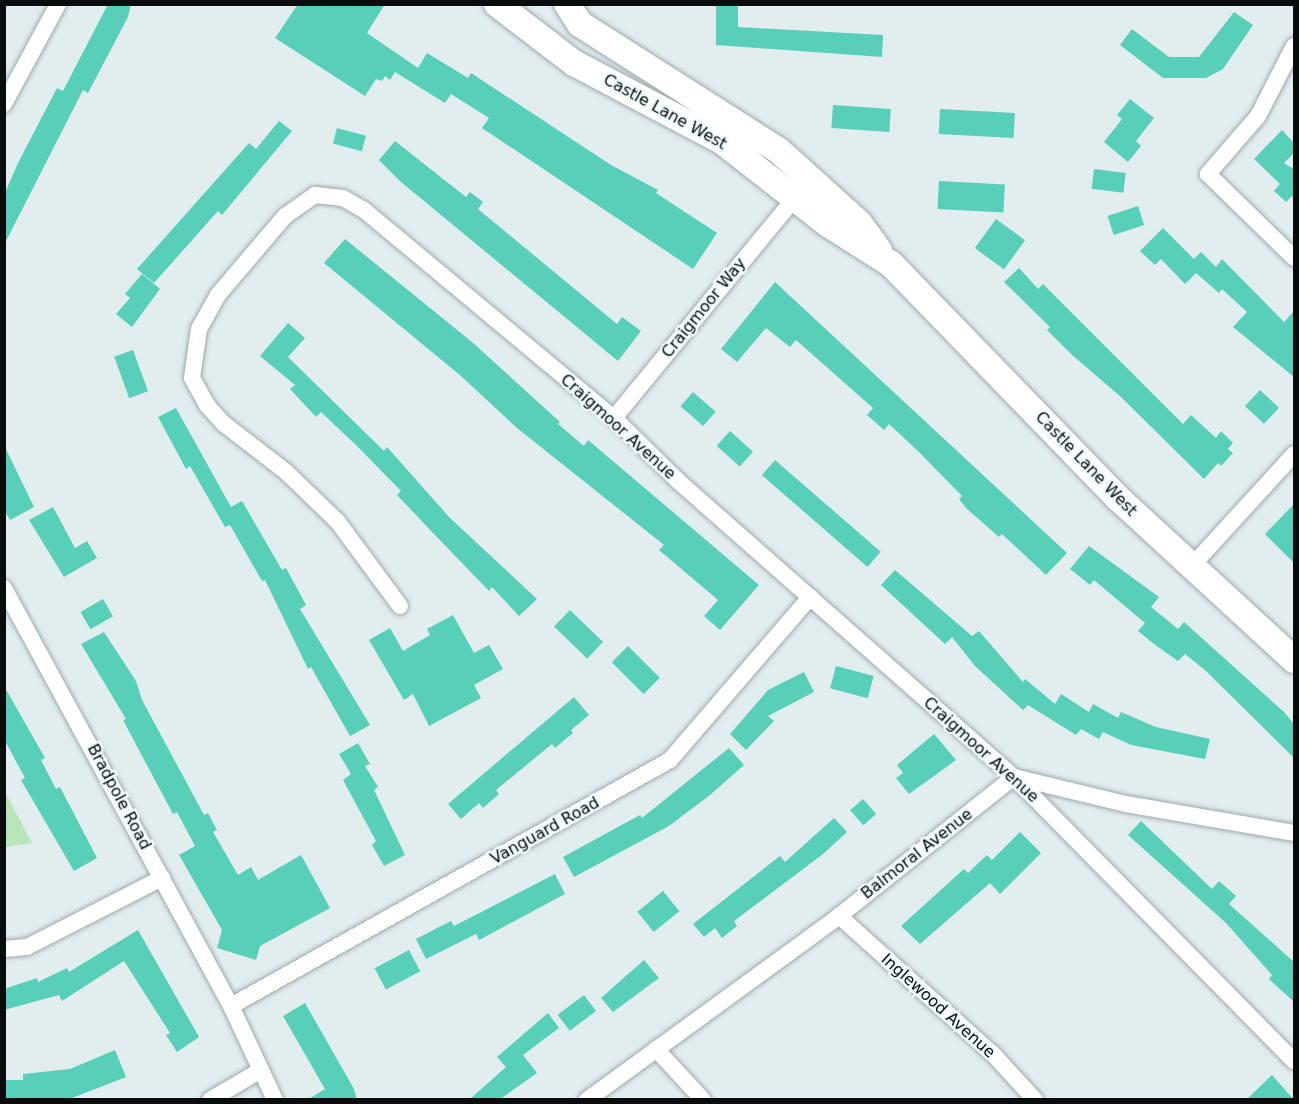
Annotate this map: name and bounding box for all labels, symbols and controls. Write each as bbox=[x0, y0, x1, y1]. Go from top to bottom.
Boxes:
street label: Castle Lane West bbox=[600, 70, 730, 154]
street label: Craigmoor Way bbox=[658, 254, 750, 362]
street label: Craigmoor Avenue bbox=[556, 370, 680, 484]
street label: Castle Lane West bbox=[1031, 408, 1141, 520]
street label: Craigmoor Avenue bbox=[919, 693, 1043, 807]
street label: Bradpole Road bbox=[83, 741, 155, 853]
street label: Vanguard Road bbox=[487, 793, 603, 869]
street label: Balmoral Avenue bbox=[858, 805, 976, 903]
street label: Inglewood Avenue bbox=[877, 950, 999, 1062]

